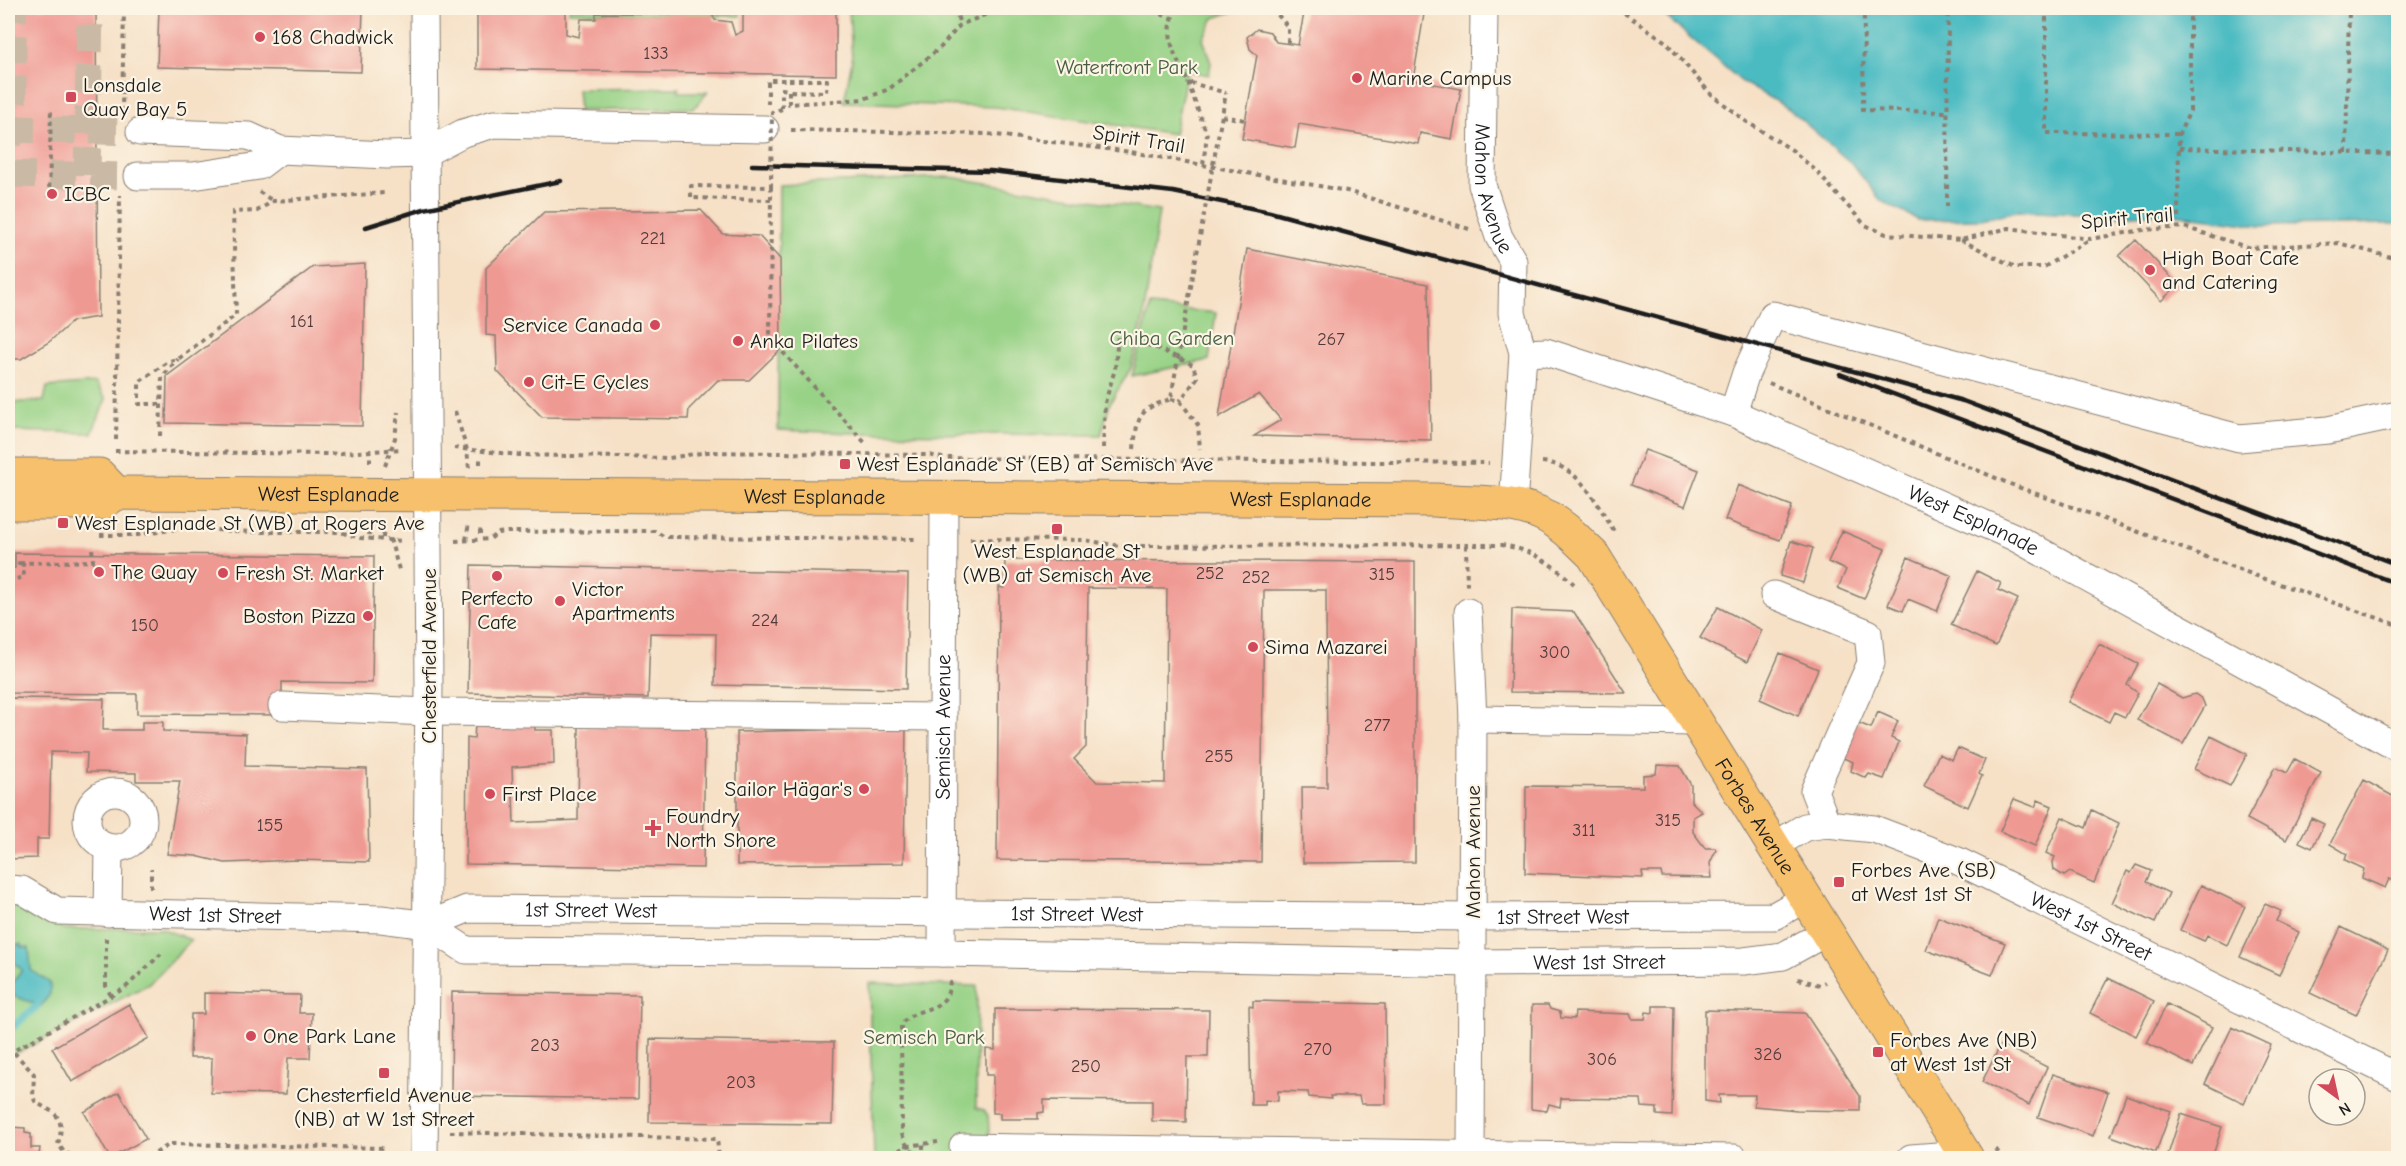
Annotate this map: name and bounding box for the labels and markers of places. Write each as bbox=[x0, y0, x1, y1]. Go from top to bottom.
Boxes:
place label: 168 Chadwick bbox=[272, 25, 393, 49]
marker: 168 Chadwick bbox=[253, 30, 267, 44]
place label: Marine Campus bbox=[1369, 66, 1511, 90]
marker: Marine Campus bbox=[1350, 71, 1364, 85]
place label: Lonsdale Quay Bay 5 bbox=[83, 73, 187, 121]
marker: Lonsdale Quay Bay 5 bbox=[64, 90, 78, 104]
place label: ICBC bbox=[64, 182, 111, 206]
marker: ICBC bbox=[45, 187, 59, 201]
place label: High Boat Cafe and Catering bbox=[2162, 246, 2299, 294]
marker: High Boat Cafe and Catering bbox=[2143, 263, 2157, 277]
place label: Service Canada bbox=[503, 313, 643, 337]
marker: Service Canada bbox=[648, 318, 662, 332]
place label: Anka Pilates bbox=[750, 329, 858, 353]
marker: Anka Pilates bbox=[731, 334, 745, 348]
place label: Cit-E Cycles bbox=[541, 370, 649, 394]
marker: Cit-E Cycles bbox=[522, 375, 536, 389]
place label: West Esplanade St (EB) at Semisch Ave bbox=[857, 452, 1213, 476]
marker: West Esplanade St (EB) at Semisch Ave bbox=[838, 457, 852, 471]
place label: West Esplanade St (WB) at Rogers Ave bbox=[75, 511, 425, 535]
marker: West Esplanade St (WB) at Rogers Ave bbox=[56, 516, 70, 530]
marker: West Esplanade St (WB) at Semisch Ave bbox=[1050, 522, 1064, 536]
place label: West Esplanade St (WB) at Semisch Ave bbox=[962, 539, 1152, 587]
place label: The Quay bbox=[111, 560, 197, 584]
place label: Fresh St. Market bbox=[235, 561, 384, 585]
marker: The Quay bbox=[92, 565, 106, 579]
marker: Fresh St. Market bbox=[216, 566, 230, 580]
marker: Perfecto Cafe bbox=[490, 569, 504, 583]
place label: Victor Apartments bbox=[572, 577, 675, 625]
place label: Perfecto Cafe bbox=[461, 586, 533, 634]
marker: Victor Apartments bbox=[553, 594, 567, 608]
place label: Boston Pizza bbox=[243, 604, 356, 628]
marker: Boston Pizza bbox=[361, 609, 375, 623]
place label: Sima Mazarei bbox=[1265, 635, 1388, 659]
marker: Sima Mazarei bbox=[1246, 640, 1260, 654]
place label: Sailor Hägar's bbox=[725, 777, 852, 801]
place label: First Place bbox=[502, 782, 597, 806]
marker: Sailor Hägar's bbox=[857, 782, 871, 796]
marker: First Place bbox=[483, 787, 497, 801]
place label: Foundry North Shore bbox=[666, 804, 776, 852]
marker: Foundry North Shore bbox=[644, 819, 662, 837]
place label: Forbes Ave (SB) at West 1st St bbox=[1851, 858, 1996, 906]
marker: Forbes Ave (SB) at West 1st St bbox=[1832, 875, 1846, 889]
place label: One Park Lane bbox=[263, 1024, 396, 1048]
place label: Forbes Ave (NB) at West 1st St bbox=[1890, 1028, 2037, 1076]
marker: One Park Lane bbox=[244, 1029, 258, 1043]
marker: Forbes Ave (NB) at West 1st St bbox=[1871, 1045, 1885, 1059]
marker: Chesterfield Avenue (NB) at W 1st Street bbox=[377, 1066, 391, 1080]
place label: Chesterfield Avenue (NB) at W 1st Street bbox=[294, 1083, 475, 1131]

